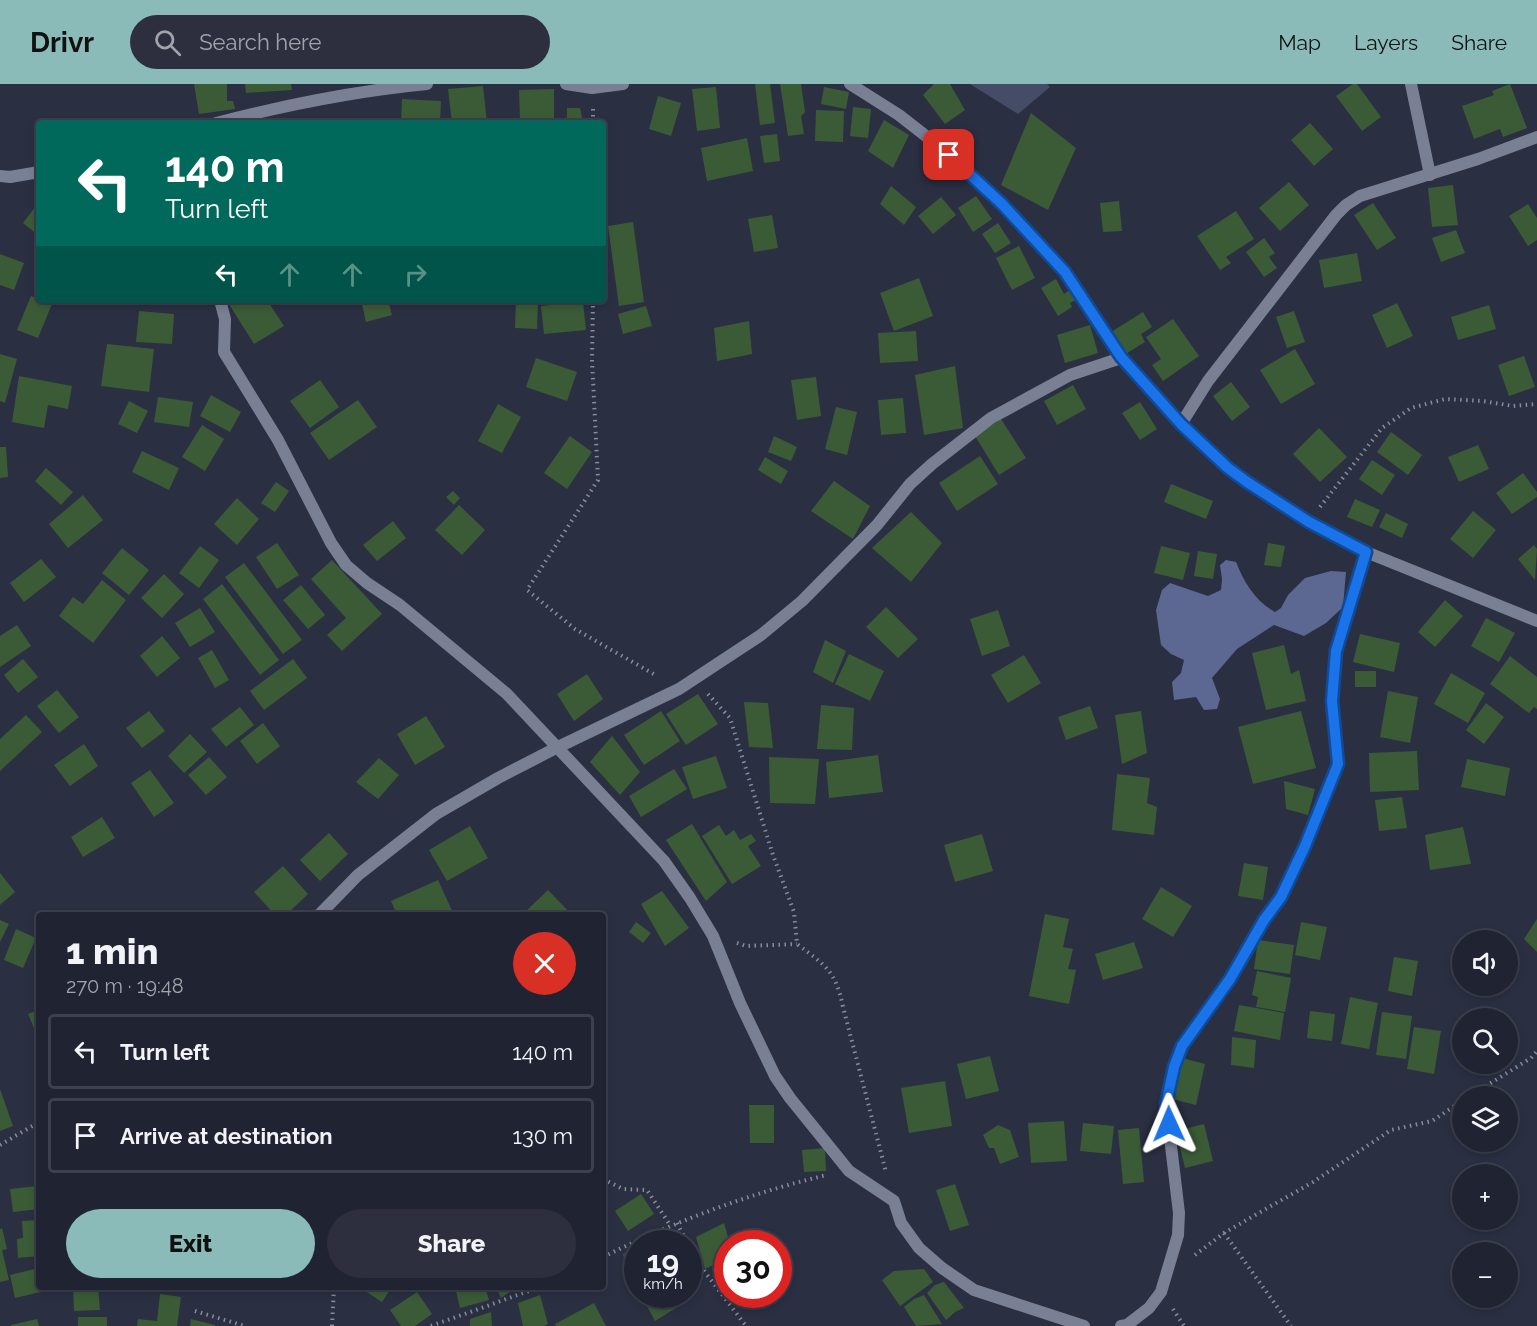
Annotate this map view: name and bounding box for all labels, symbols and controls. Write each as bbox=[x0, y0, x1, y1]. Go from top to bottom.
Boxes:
search box bbox=[130, 15, 550, 69]
text: Drivr bbox=[30, 26, 94, 59]
icon: search bbox=[151, 26, 184, 59]
text: Search here bbox=[199, 29, 321, 55]
text: Map bbox=[1278, 30, 1321, 55]
text: Layers bbox=[1354, 30, 1418, 55]
text: Share bbox=[1451, 30, 1507, 55]
pin bbox=[923, 129, 974, 180]
icon: arrive bbox=[932, 138, 965, 171]
text: 140 m bbox=[165, 143, 285, 192]
icon: left bbox=[66, 144, 144, 222]
text: Turn left bbox=[165, 193, 268, 224]
icon: left bbox=[210, 258, 243, 291]
icon: ahead bbox=[273, 258, 306, 291]
icon: ahead bbox=[336, 258, 369, 291]
icon: right bbox=[399, 258, 432, 291]
text: 1 min bbox=[66, 930, 158, 972]
map controls bbox=[1452, 930, 1518, 1308]
button: sound bbox=[1452, 930, 1518, 996]
button: close bbox=[513, 932, 576, 995]
text: 270 m · 19:48 bbox=[66, 974, 184, 998]
button: search bbox=[1452, 1008, 1518, 1074]
icon: left bbox=[69, 1035, 102, 1068]
text: Turn left bbox=[120, 1039, 210, 1065]
text: 140 m bbox=[512, 1039, 573, 1065]
button: layers bbox=[1452, 1086, 1518, 1152]
position arrow bbox=[1137, 1092, 1201, 1156]
icon: arrive bbox=[69, 1119, 102, 1152]
text: Arrive at destination bbox=[120, 1123, 333, 1149]
text: 130 m bbox=[513, 1123, 573, 1149]
button: + bbox=[1452, 1164, 1518, 1230]
button: Exit bbox=[66, 1209, 315, 1278]
button: Share bbox=[327, 1209, 576, 1278]
speed limit sign: 30 bbox=[714, 1230, 792, 1308]
button: − bbox=[1452, 1242, 1518, 1308]
text: 19 bbox=[647, 1244, 679, 1279]
text: km/h bbox=[643, 1275, 683, 1293]

